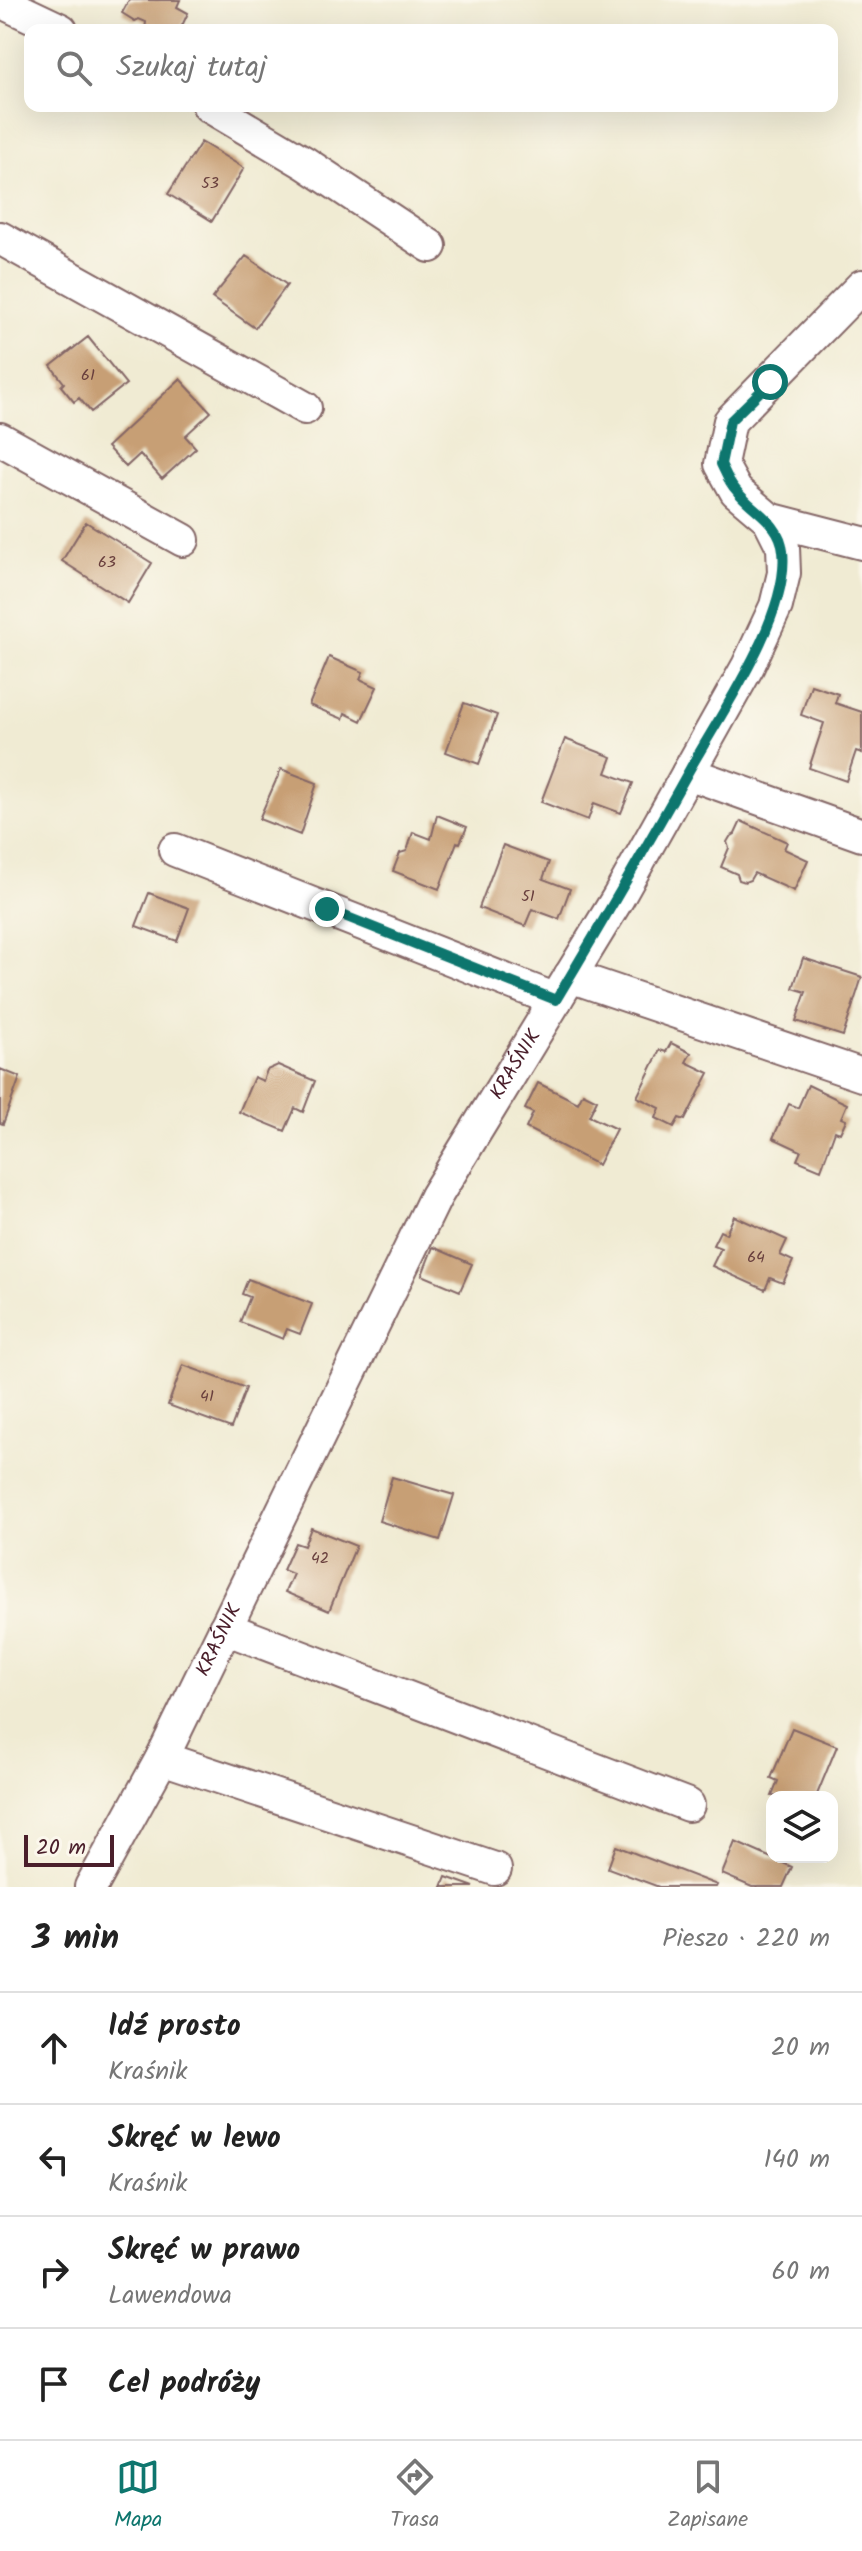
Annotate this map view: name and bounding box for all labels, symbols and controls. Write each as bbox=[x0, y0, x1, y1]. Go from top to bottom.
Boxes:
search box bbox=[24, 24, 838, 112]
text: Szukaj tutaj bbox=[116, 44, 267, 92]
icon: search bbox=[52, 46, 96, 90]
house number: 53 bbox=[201, 171, 219, 196]
house number: 61 bbox=[81, 363, 95, 388]
route start bbox=[752, 364, 788, 400]
house number: 63 bbox=[98, 550, 116, 575]
house number: 51 bbox=[521, 884, 535, 909]
route end bbox=[309, 891, 345, 927]
street label: KRAŚNIK bbox=[482, 1023, 550, 1107]
house number: 64 bbox=[747, 1245, 765, 1270]
house number: 41 bbox=[200, 1384, 214, 1409]
house number: 42 bbox=[311, 1546, 329, 1571]
street label: KRAŚNIK bbox=[188, 1598, 251, 1682]
map controls bbox=[766, 1791, 838, 1863]
button: layers bbox=[766, 1791, 838, 1863]
scale bar bbox=[24, 1831, 114, 1867]
text: 20 m bbox=[36, 1831, 86, 1866]
text: 3 min bbox=[32, 1912, 119, 1966]
text: Pieszo · 220 m bbox=[662, 1918, 830, 1960]
text: Idź prosto bbox=[108, 2003, 241, 2051]
icon: ahead bbox=[32, 2026, 76, 2070]
text: 20 m bbox=[771, 2027, 830, 2069]
text: Kraśnik bbox=[108, 2051, 187, 2093]
text: Skręć w lewo bbox=[108, 2115, 281, 2163]
icon: left bbox=[32, 2138, 76, 2182]
text: 140 m bbox=[763, 2139, 830, 2181]
text: Kraśnik bbox=[108, 2163, 187, 2205]
text: Skręć w prawo bbox=[108, 2227, 300, 2275]
icon: right bbox=[32, 2250, 76, 2294]
text: 60 m bbox=[771, 2251, 830, 2293]
text: Lawendowa bbox=[108, 2275, 232, 2317]
text: Cel podróży bbox=[108, 2360, 260, 2408]
icon: arrive bbox=[32, 2362, 76, 2406]
tab: Mapa bbox=[114, 2455, 162, 2538]
tab: Trasa bbox=[390, 2455, 439, 2538]
tab: Zapisane bbox=[667, 2455, 748, 2538]

